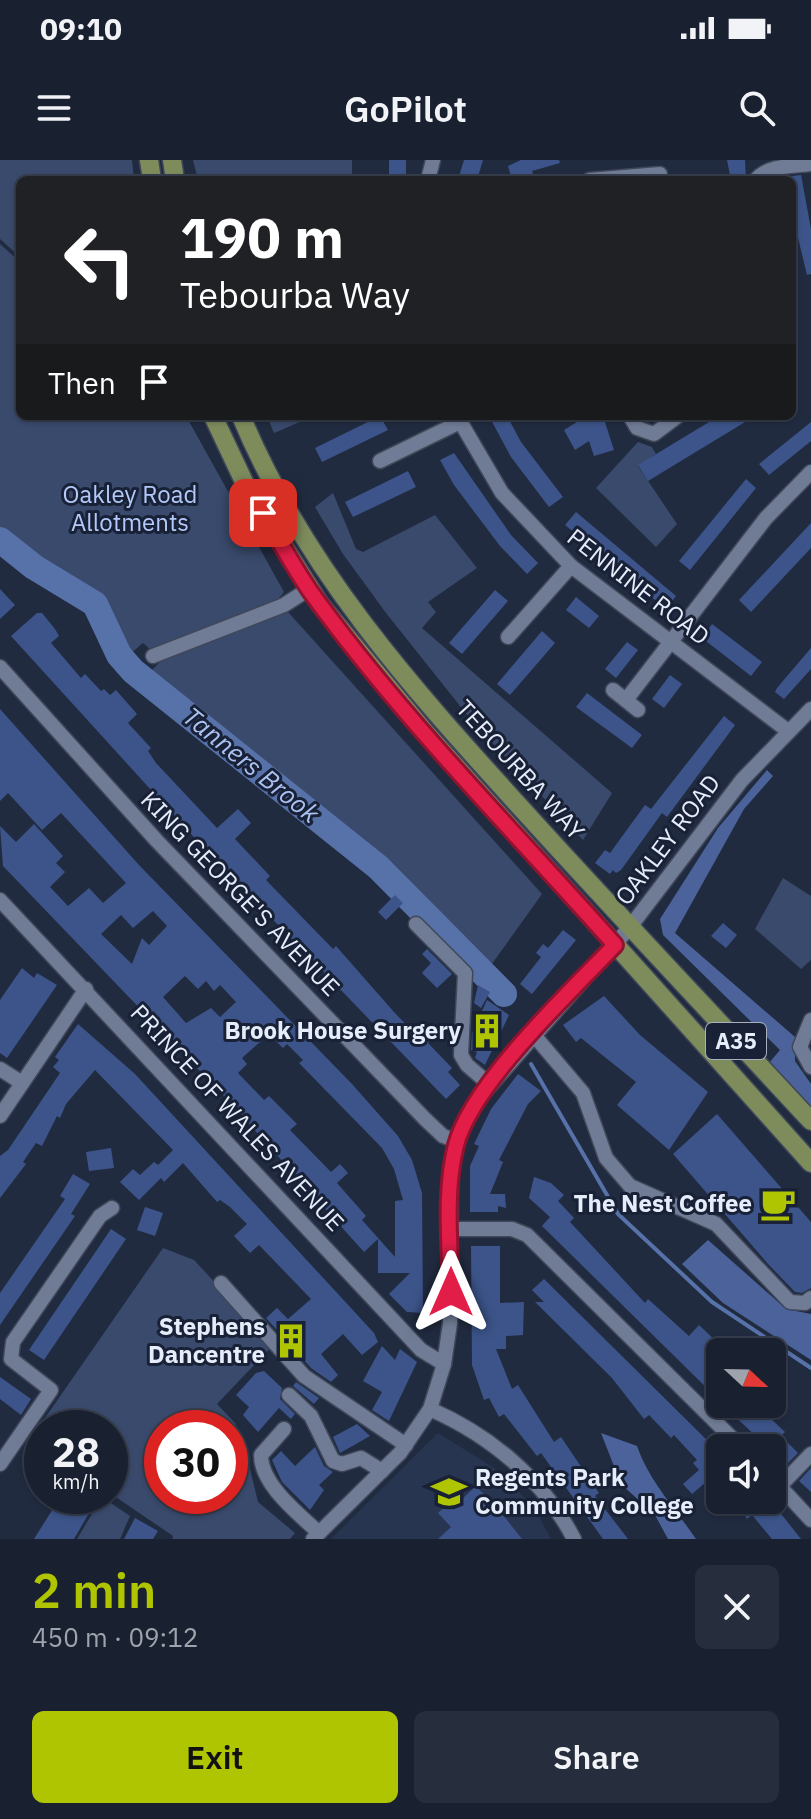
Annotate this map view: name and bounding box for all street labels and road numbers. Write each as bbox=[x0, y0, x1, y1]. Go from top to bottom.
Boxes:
street label: PENNINE ROAD bbox=[561, 521, 716, 652]
street label: TEBOURBA WAY bbox=[449, 692, 592, 846]
street label: OAKLEY ROAD bbox=[608, 768, 727, 911]
street label: KING GEORGE'S AVENUE bbox=[134, 784, 347, 1003]
street label: PRINCE OF WALES AVENUE bbox=[124, 997, 352, 1238]
road number: A35 bbox=[706, 1023, 766, 1059]

